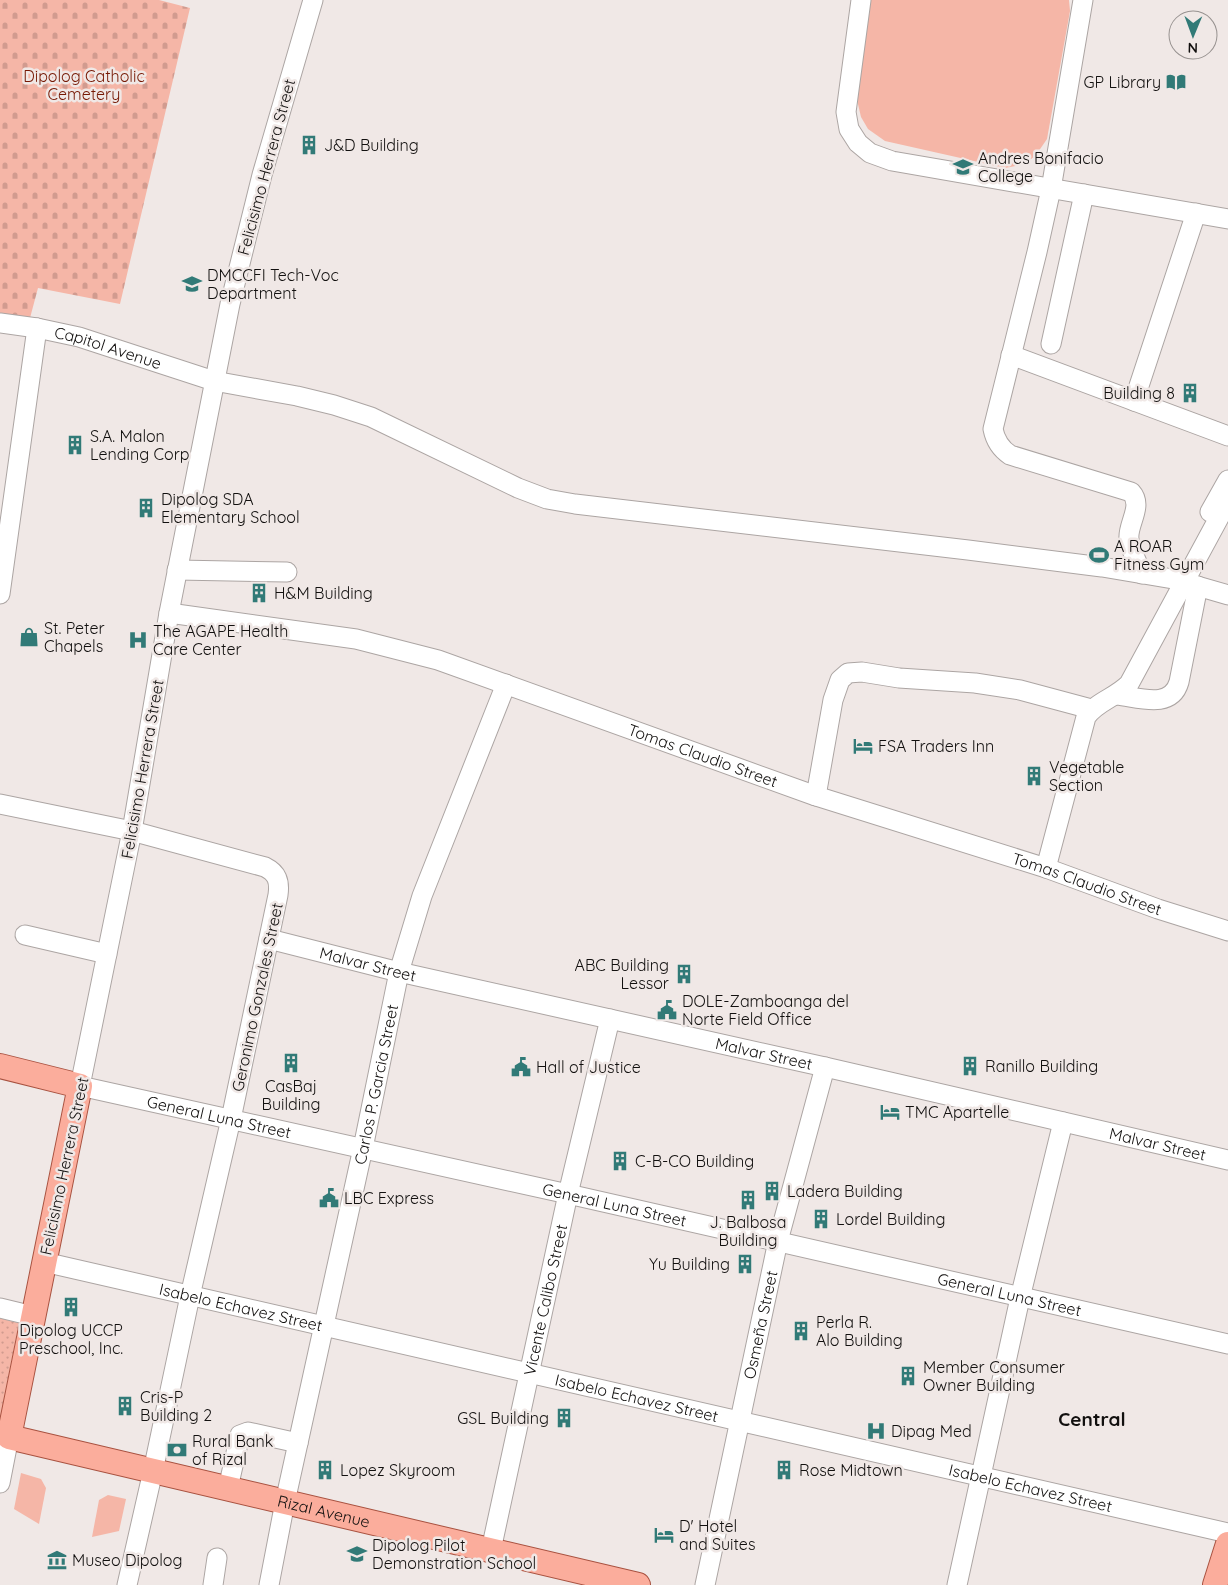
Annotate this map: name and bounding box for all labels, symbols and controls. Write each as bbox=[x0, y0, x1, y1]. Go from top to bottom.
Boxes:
north arrow bbox=[1168, 10, 1218, 60]
text: N bbox=[1187, 39, 1198, 57]
park label: Dipolog Catholic Cemetery bbox=[23, 66, 145, 104]
library icon: GP Library bbox=[1165, 71, 1187, 93]
place label: GP Library bbox=[1083, 72, 1161, 92]
street label: Felicisimo Herrera Street bbox=[233, 77, 299, 257]
building icon: J&D Building bbox=[298, 134, 320, 156]
place label: J&D Building bbox=[324, 135, 419, 155]
place label: Andres Bonifacio College bbox=[978, 148, 1104, 186]
school or university icon: Andres Bonifacio College bbox=[952, 156, 974, 178]
place label: DMCCFI Tech-Voc Department bbox=[207, 265, 339, 303]
school or university icon: DMCCFI Tech-Voc Department bbox=[181, 273, 203, 295]
street label: Capitol Avenue bbox=[53, 322, 164, 373]
building icon: Building 8 bbox=[1179, 382, 1201, 404]
place label: Building 8 bbox=[1103, 383, 1175, 403]
place label: S.A. Malon Lending Corp bbox=[90, 426, 190, 464]
building icon: S.A. Malon Lending Corp bbox=[64, 434, 86, 456]
place label: Dipolog SDA Elementary School bbox=[161, 489, 300, 527]
building icon: Dipolog SDA Elementary School bbox=[135, 497, 157, 519]
place label: A ROAR Fitness Gym bbox=[1114, 536, 1204, 574]
sports icon: A ROAR Fitness Gym bbox=[1088, 544, 1110, 566]
building icon: H&M Building bbox=[248, 582, 270, 604]
place label: H&M Building bbox=[274, 583, 373, 603]
place label: St. Peter Chapels bbox=[44, 618, 105, 656]
place label: The AGAPE Health Care Center bbox=[153, 621, 288, 659]
shop icon: St. Peter Chapels bbox=[18, 626, 40, 648]
hospital icon: The AGAPE Health Care Center bbox=[127, 629, 149, 651]
street label: Felicisimo Herrera Street bbox=[116, 678, 168, 860]
street label: Tomas Claudio Street bbox=[626, 719, 780, 791]
hotel icon: FSA Traders Inn bbox=[852, 735, 874, 757]
place label: FSA Traders Inn bbox=[878, 736, 994, 756]
place label: Vegetable Section bbox=[1049, 757, 1124, 795]
building icon: Vegetable Section bbox=[1023, 765, 1045, 787]
street label: Tomas Claudio Street bbox=[1010, 848, 1164, 920]
street label: Geronimo Gonzales Street bbox=[227, 901, 287, 1093]
street label: Malvar Street bbox=[318, 942, 418, 986]
place label: ABC Building Lessor bbox=[575, 955, 669, 993]
building icon: ABC Building Lessor bbox=[673, 963, 695, 985]
place label: DOLE-Zamboanga del Norte Field Office bbox=[682, 991, 849, 1029]
public building icon: DOLE-Zamboanga del Norte Field Office bbox=[656, 999, 678, 1021]
street label: Carlos P. Garcia Street bbox=[350, 1002, 402, 1166]
street label: Malvar Street bbox=[714, 1033, 814, 1074]
building icon: CasBaj Building bbox=[280, 1052, 302, 1074]
building icon: Ranillo Building bbox=[959, 1055, 981, 1077]
public building icon: Hall of Justice bbox=[510, 1056, 532, 1078]
place label: Ranillo Building bbox=[985, 1056, 1098, 1076]
place label: Hall of Justice bbox=[536, 1057, 641, 1077]
street label: Felicisimo Herrera Street bbox=[35, 1075, 93, 1257]
place label: CasBaj Building bbox=[262, 1076, 320, 1114]
street label: General Luna Street bbox=[145, 1091, 293, 1142]
hotel icon: TMC Apartelle bbox=[879, 1101, 901, 1123]
place label: TMC Apartelle bbox=[905, 1102, 1009, 1122]
street label: Malvar Street bbox=[1107, 1123, 1208, 1165]
building icon: C-B-CO Building bbox=[609, 1150, 631, 1172]
place label: C-B-CO Building bbox=[635, 1151, 754, 1171]
street label: General Luna Street bbox=[541, 1179, 688, 1231]
building icon: Ladera Building bbox=[761, 1180, 783, 1202]
place label: Ladera Building bbox=[787, 1181, 903, 1201]
public building icon: LBC Express bbox=[318, 1187, 340, 1209]
place label: LBC Express bbox=[344, 1188, 434, 1208]
building icon: J. Balbosa Building bbox=[737, 1189, 759, 1211]
building icon: Lordel Building bbox=[810, 1208, 832, 1230]
place label: Lordel Building bbox=[836, 1209, 946, 1229]
place label: J. Balbosa Building bbox=[710, 1212, 786, 1250]
street label: Vicente Calibo Street bbox=[519, 1222, 571, 1377]
building icon: Yu Building bbox=[734, 1253, 756, 1275]
place label: Yu Building bbox=[649, 1254, 730, 1274]
street label: General Luna Street bbox=[936, 1268, 1083, 1320]
street label: Osmeña Street bbox=[739, 1269, 781, 1381]
street label: Isabelo Echavez Street bbox=[157, 1279, 324, 1335]
building icon: Dipolog UCCP Preschool, Inc. bbox=[60, 1296, 82, 1318]
place label: Perla R. Alo Building bbox=[816, 1312, 903, 1350]
place label: Dipolog UCCP Preschool, Inc. bbox=[19, 1320, 123, 1358]
building icon: Perla R. Alo Building bbox=[790, 1320, 812, 1342]
place label: Member Consumer Owner Building bbox=[923, 1357, 1065, 1395]
building icon: Member Consumer Owner Building bbox=[897, 1365, 919, 1387]
street label: Isabelo Echavez Street bbox=[553, 1369, 720, 1426]
place label: Cris-P Building 2 bbox=[140, 1387, 212, 1425]
building icon: Cris-P Building 2 bbox=[114, 1395, 136, 1417]
building icon: GSL Building bbox=[553, 1407, 575, 1429]
district label: Central bbox=[1058, 1407, 1126, 1431]
place label: GSL Building bbox=[457, 1408, 549, 1428]
hospital icon: Dipag Med bbox=[865, 1420, 887, 1442]
place label: Dipag Med bbox=[891, 1421, 972, 1441]
place label: Rural Bank of Rizal bbox=[192, 1431, 273, 1469]
bank icon: Rural Bank of Rizal bbox=[166, 1439, 188, 1461]
building icon: Lopez Skyroom bbox=[314, 1459, 336, 1481]
building icon: Rose Midtown bbox=[773, 1459, 795, 1481]
street label: Isabelo Echavez Street bbox=[947, 1459, 1114, 1516]
place label: Lopez Skyroom bbox=[340, 1460, 455, 1480]
place label: Rose Midtown bbox=[799, 1460, 903, 1480]
street label: Rizal Avenue bbox=[276, 1491, 372, 1532]
place label: D' Hotel and Suites bbox=[679, 1516, 755, 1554]
hotel icon: D' Hotel and Suites bbox=[653, 1524, 675, 1546]
place label: Dipolog Pilot Demonstration School bbox=[372, 1535, 536, 1573]
school or university icon: Dipolog Pilot Demonstration School bbox=[346, 1543, 368, 1565]
museum icon: Museo Dipolog bbox=[46, 1549, 68, 1571]
place label: Museo Dipolog bbox=[72, 1550, 182, 1570]

